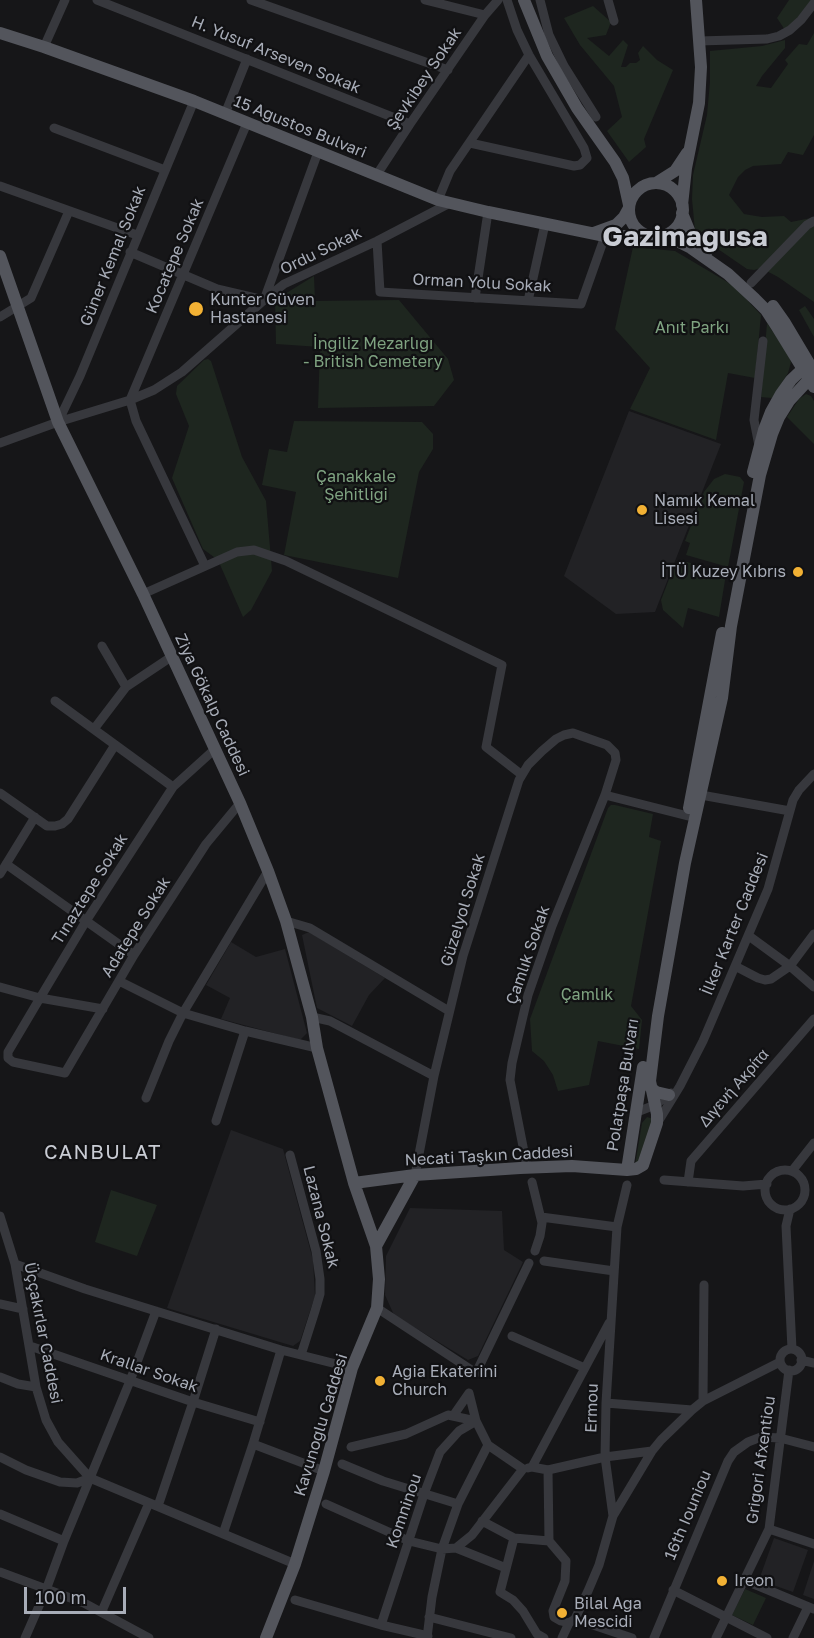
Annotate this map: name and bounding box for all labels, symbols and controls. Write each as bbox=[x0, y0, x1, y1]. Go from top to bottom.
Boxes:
street label: H. Yusuf Arseven Sokak bbox=[189, 12, 363, 98]
street label: Şevkibey Sokak bbox=[382, 24, 466, 134]
street label: 15 Ağustos Bulvari bbox=[231, 92, 369, 162]
street label: Güner Kemal Sokak bbox=[76, 183, 150, 329]
street label: Kocatepe Sokak bbox=[142, 195, 208, 317]
district label: Gazimağusa bbox=[602, 220, 768, 254]
street label: Ordu Sokak bbox=[277, 223, 365, 279]
street label: Orman Yolu Sokak bbox=[412, 270, 552, 296]
place label: Kunter Güven Hastanesi bbox=[210, 290, 315, 328]
marker: Kunter Güven Hastanesi bbox=[187, 300, 205, 318]
park label: Anıt Parkı bbox=[655, 318, 729, 338]
park label: İngiliz Mezarlığı - British Cemetery bbox=[303, 334, 443, 372]
park label: Çanakkale Şehitliği bbox=[316, 467, 396, 505]
place label: Namık Kemal Lisesi bbox=[654, 491, 755, 529]
marker: Namık Kemal Lisesi bbox=[635, 503, 649, 517]
place label: İTÜ Kuzey Kıbrıs bbox=[661, 562, 786, 582]
marker: İTÜ Kuzey Kıbrıs bbox=[791, 565, 805, 579]
street label: Ziya Gökalp Caddesi bbox=[171, 631, 253, 779]
street label: Tınaztepe Sokak bbox=[48, 830, 132, 948]
street label: İlker Karter Caddesi bbox=[698, 850, 772, 998]
street label: Güzelyol Sokak bbox=[437, 851, 489, 969]
street label: Adatepe Sokak bbox=[97, 873, 175, 981]
street label: Çamlık Sokak bbox=[502, 903, 554, 1007]
park label: Çamlık bbox=[561, 985, 613, 1005]
street label: Polatpaşa Bulvarı bbox=[603, 1017, 643, 1153]
street label: Διγενή Ακρίτα bbox=[695, 1045, 773, 1131]
district label: CANBULAT bbox=[44, 1141, 162, 1165]
street label: Necati Taşkın Caddesi bbox=[404, 1142, 574, 1170]
street label: Lazana Sokak bbox=[299, 1164, 343, 1270]
street label: Üççakırlar Caddesi bbox=[20, 1261, 66, 1405]
street label: Krallar Sokak bbox=[97, 1345, 201, 1397]
street label: Kavunoğlu Caddesi bbox=[290, 1351, 352, 1499]
place label: Agia Ekaterini Church bbox=[392, 1362, 498, 1400]
marker: Agia Ekaterini Church bbox=[373, 1374, 387, 1388]
street label: Ermou bbox=[582, 1383, 602, 1433]
street label: Grigori Afxentiou bbox=[742, 1395, 780, 1525]
street label: 16th Iouniou bbox=[661, 1467, 715, 1563]
street label: Komninou bbox=[382, 1471, 426, 1551]
place label: Ireon bbox=[734, 1571, 774, 1591]
marker: Ireon bbox=[715, 1574, 729, 1588]
scale bar bbox=[27, 1575, 129, 1613]
text: 100 m bbox=[35, 1586, 86, 1608]
place label: Bilal Ağa Mescidi bbox=[574, 1594, 642, 1632]
marker: Bilal Ağa Mescidi bbox=[555, 1606, 569, 1620]

